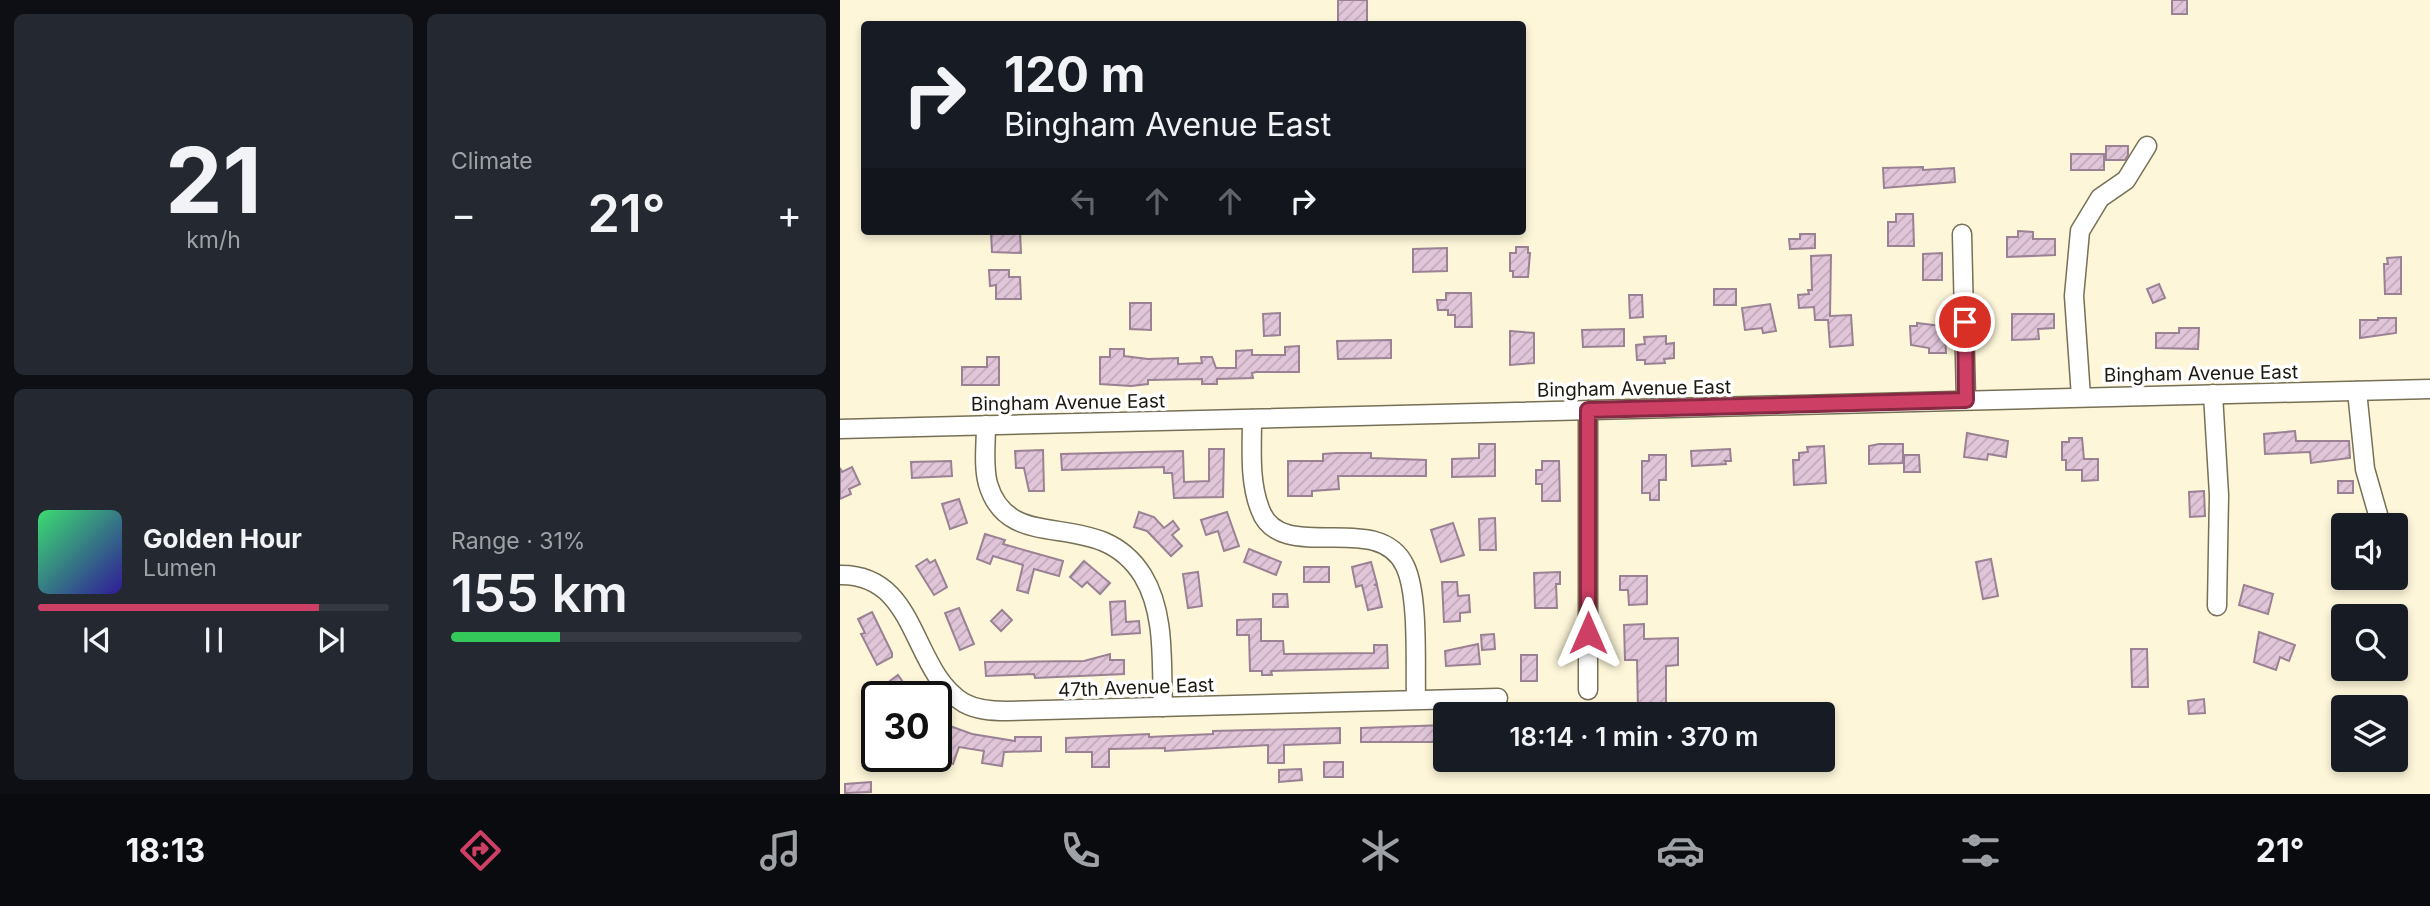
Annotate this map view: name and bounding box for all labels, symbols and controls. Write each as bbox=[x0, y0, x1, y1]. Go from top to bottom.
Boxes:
text: 120 m bbox=[1004, 45, 1145, 104]
icon: right bbox=[889, 49, 980, 140]
text: Bingham Avenue East bbox=[1004, 105, 1331, 144]
text: 21 bbox=[165, 125, 262, 235]
text: Climate bbox=[451, 147, 533, 175]
text: 21° bbox=[587, 182, 666, 245]
icon: left bbox=[1065, 182, 1103, 220]
icon: ahead bbox=[1138, 182, 1176, 220]
icon: ahead bbox=[1211, 182, 1249, 220]
icon: right bbox=[1284, 182, 1322, 220]
text: − bbox=[451, 191, 476, 237]
text: + bbox=[777, 191, 802, 237]
text: km/h bbox=[186, 226, 241, 254]
pin bbox=[1935, 292, 1995, 352]
icon: arrive bbox=[1946, 303, 1984, 341]
street label: Bingham Avenue East bbox=[2104, 360, 2298, 387]
street label: Bingham Avenue East bbox=[1537, 375, 1731, 402]
street label: Bingham Avenue East bbox=[971, 389, 1165, 416]
map controls bbox=[2331, 513, 2408, 772]
button: sound bbox=[2331, 513, 2408, 590]
text: Golden Hour bbox=[143, 523, 302, 554]
text: Range · 31% bbox=[451, 527, 585, 555]
text: Lumen bbox=[143, 554, 217, 582]
text: 155 km bbox=[451, 562, 628, 625]
position arrow bbox=[1551, 596, 1625, 670]
button: search bbox=[2331, 604, 2408, 681]
icon: previous bbox=[78, 621, 116, 659]
icon: pause bbox=[195, 621, 233, 659]
icon: next bbox=[312, 621, 350, 659]
street label: 47th Avenue East bbox=[1058, 673, 1214, 702]
speed limit sign: 30 bbox=[861, 681, 952, 772]
button: layers bbox=[2331, 695, 2408, 772]
text: 18:14 · 1 min · 370 m bbox=[1510, 721, 1758, 752]
icon: directions bbox=[456, 826, 505, 875]
icon: music bbox=[756, 826, 805, 875]
icon: phone bbox=[1056, 826, 1105, 875]
icon: climate bbox=[1356, 826, 1405, 875]
icon: car bbox=[1656, 826, 1705, 875]
icon: filters bbox=[1956, 826, 2005, 875]
text: 18:13 bbox=[125, 831, 205, 870]
text: 21° bbox=[2256, 831, 2304, 870]

